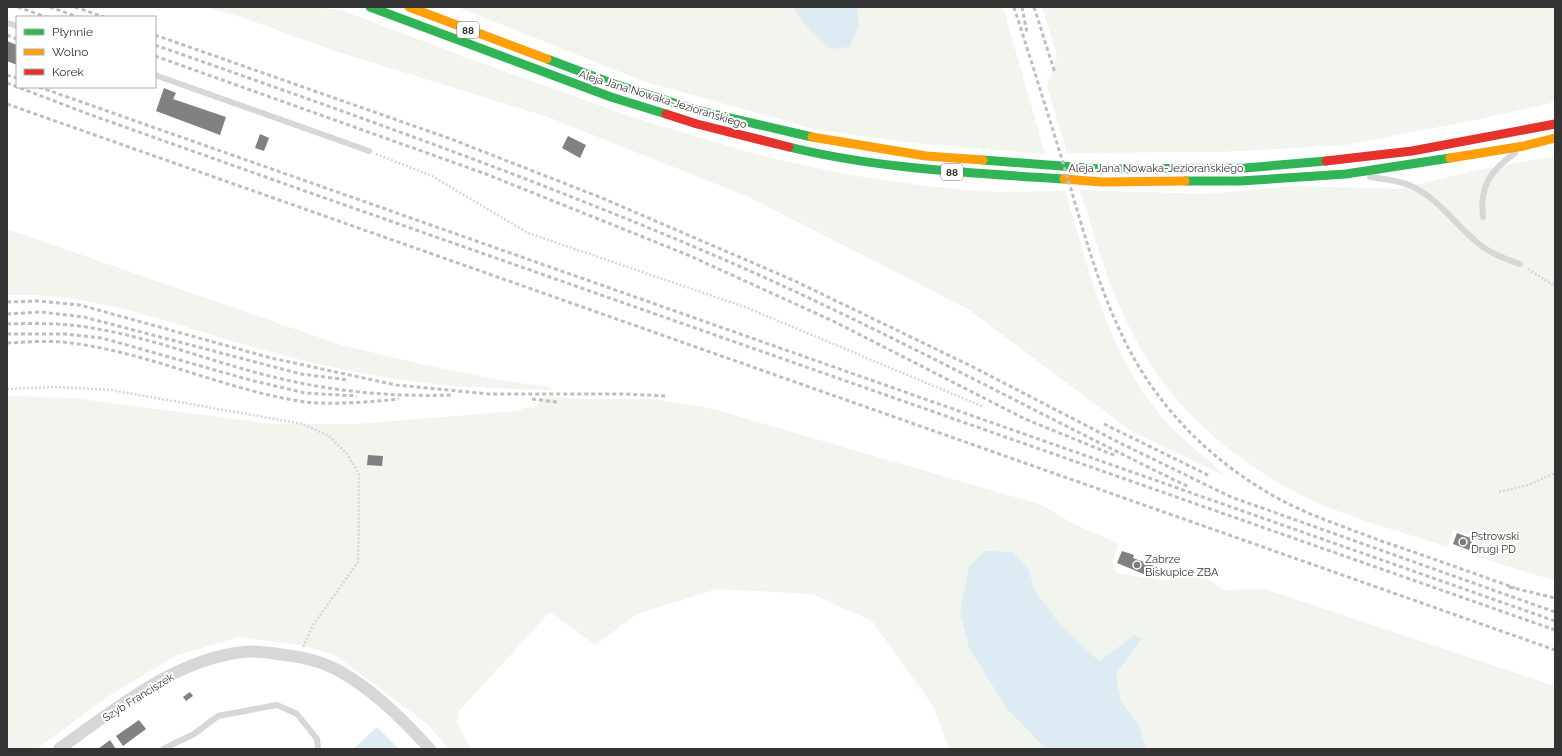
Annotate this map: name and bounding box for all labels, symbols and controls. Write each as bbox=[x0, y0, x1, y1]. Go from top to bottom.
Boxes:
legend bbox=[16, 16, 156, 88]
road number: 88 bbox=[457, 22, 479, 38]
text: Płynnie bbox=[52, 25, 93, 39]
text: Wolno bbox=[52, 45, 88, 59]
text: Korek bbox=[52, 65, 85, 79]
street label: Aleja Jana Nowaka-Jeziorańskiego bbox=[577, 68, 749, 131]
street label: Aleja Jana Nowaka-Jeziorańskiego bbox=[1068, 162, 1244, 175]
road number: 88 bbox=[941, 164, 963, 180]
place label: Pstrowski Drugi PD bbox=[1471, 530, 1519, 556]
marker: Pstrowski Drugi PD bbox=[1458, 537, 1468, 547]
place label: Zabrze Biskupice ZBA bbox=[1145, 553, 1219, 579]
marker: Zabrze Biskupice ZBA bbox=[1132, 560, 1142, 570]
street label: Szyb Franciszek bbox=[100, 670, 176, 724]

